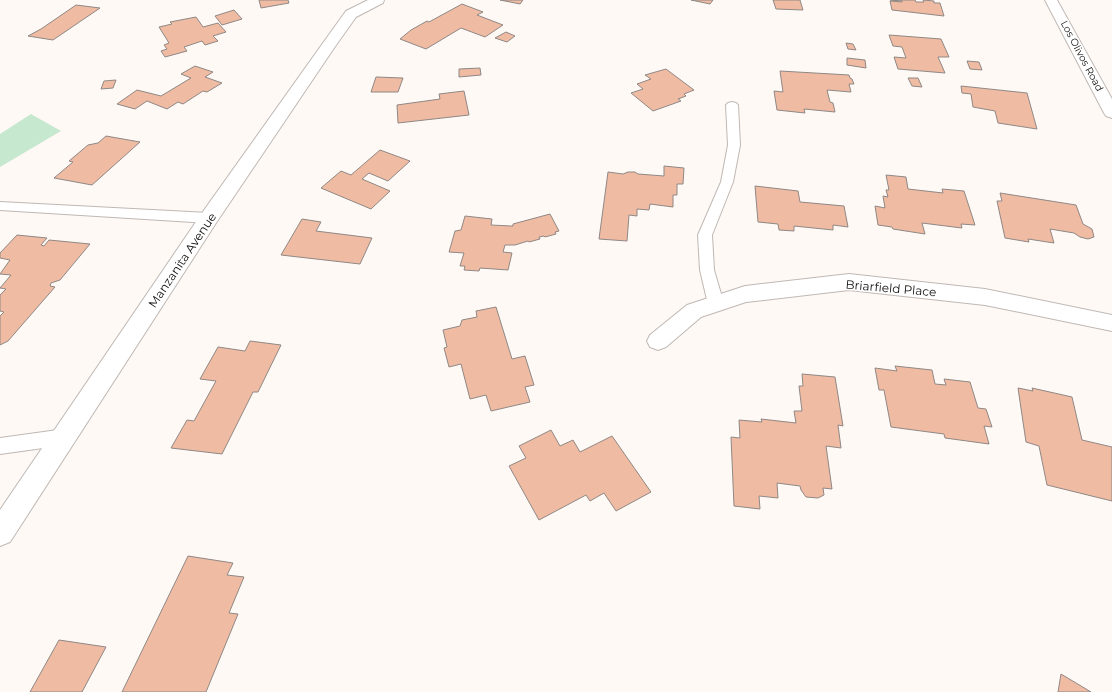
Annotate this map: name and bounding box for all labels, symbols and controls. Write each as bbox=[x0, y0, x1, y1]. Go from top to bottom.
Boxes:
street label: Los Olivos Road bbox=[1058, 18, 1106, 94]
street label: Manzanita Avenue bbox=[145, 210, 219, 310]
street label: Briarfield Place bbox=[845, 277, 937, 299]

